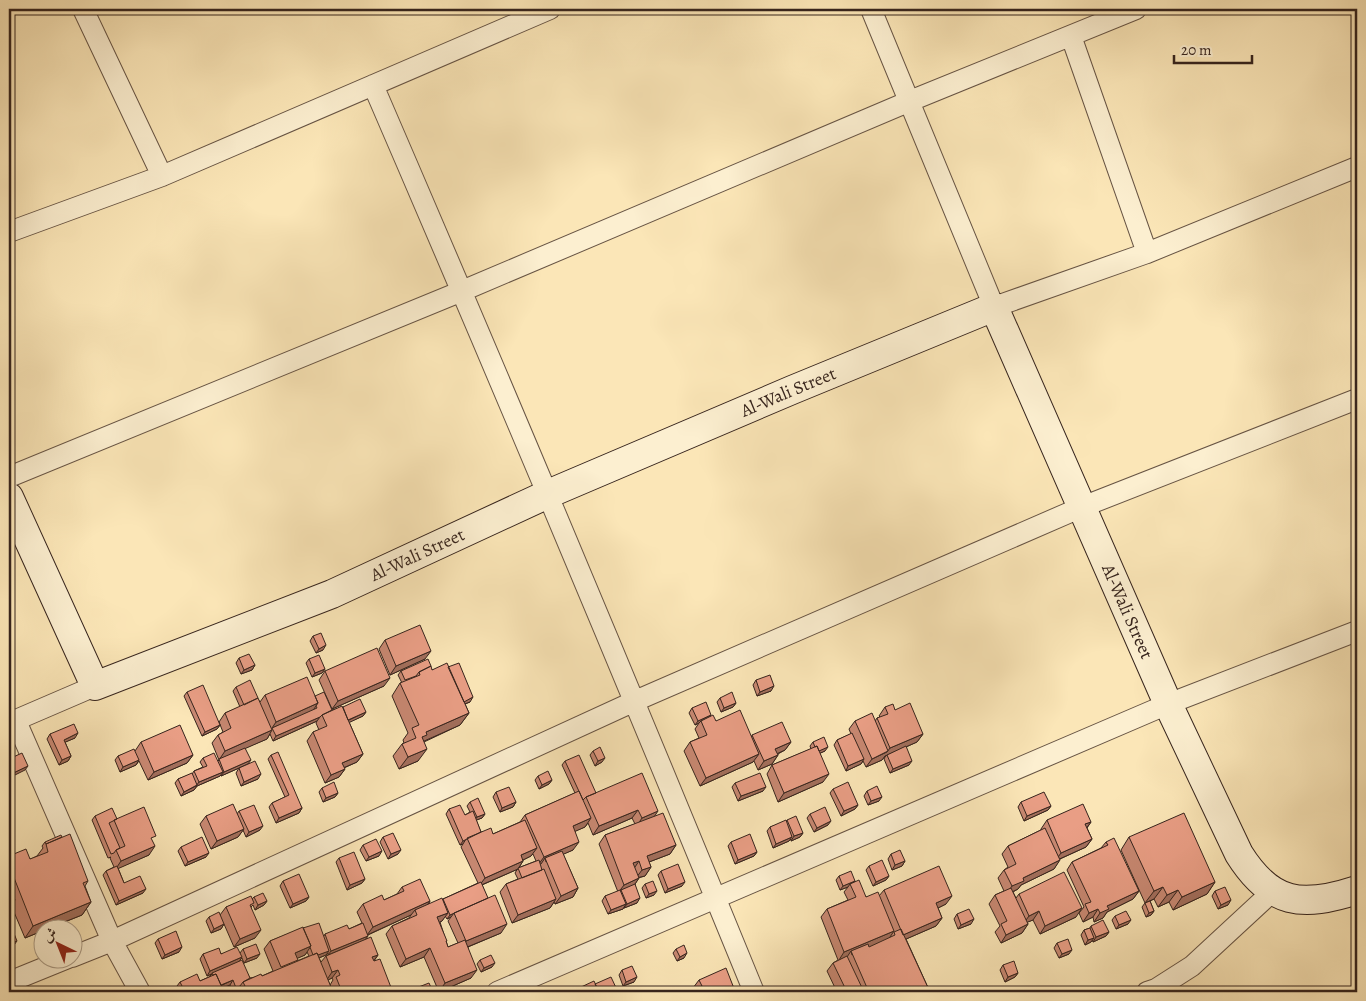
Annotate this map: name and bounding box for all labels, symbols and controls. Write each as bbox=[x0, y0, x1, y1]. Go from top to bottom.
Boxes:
scale bar bbox=[1174, 32, 1251, 64]
text: 20 m bbox=[1181, 40, 1212, 60]
street label: Al-Wali Street bbox=[736, 361, 840, 423]
street label: Al-Wali Street bbox=[366, 522, 468, 587]
street label: Al-Wali Street bbox=[1096, 559, 1159, 663]
north arrow bbox=[32, 918, 82, 968]
text: ش bbox=[38, 923, 61, 947]

